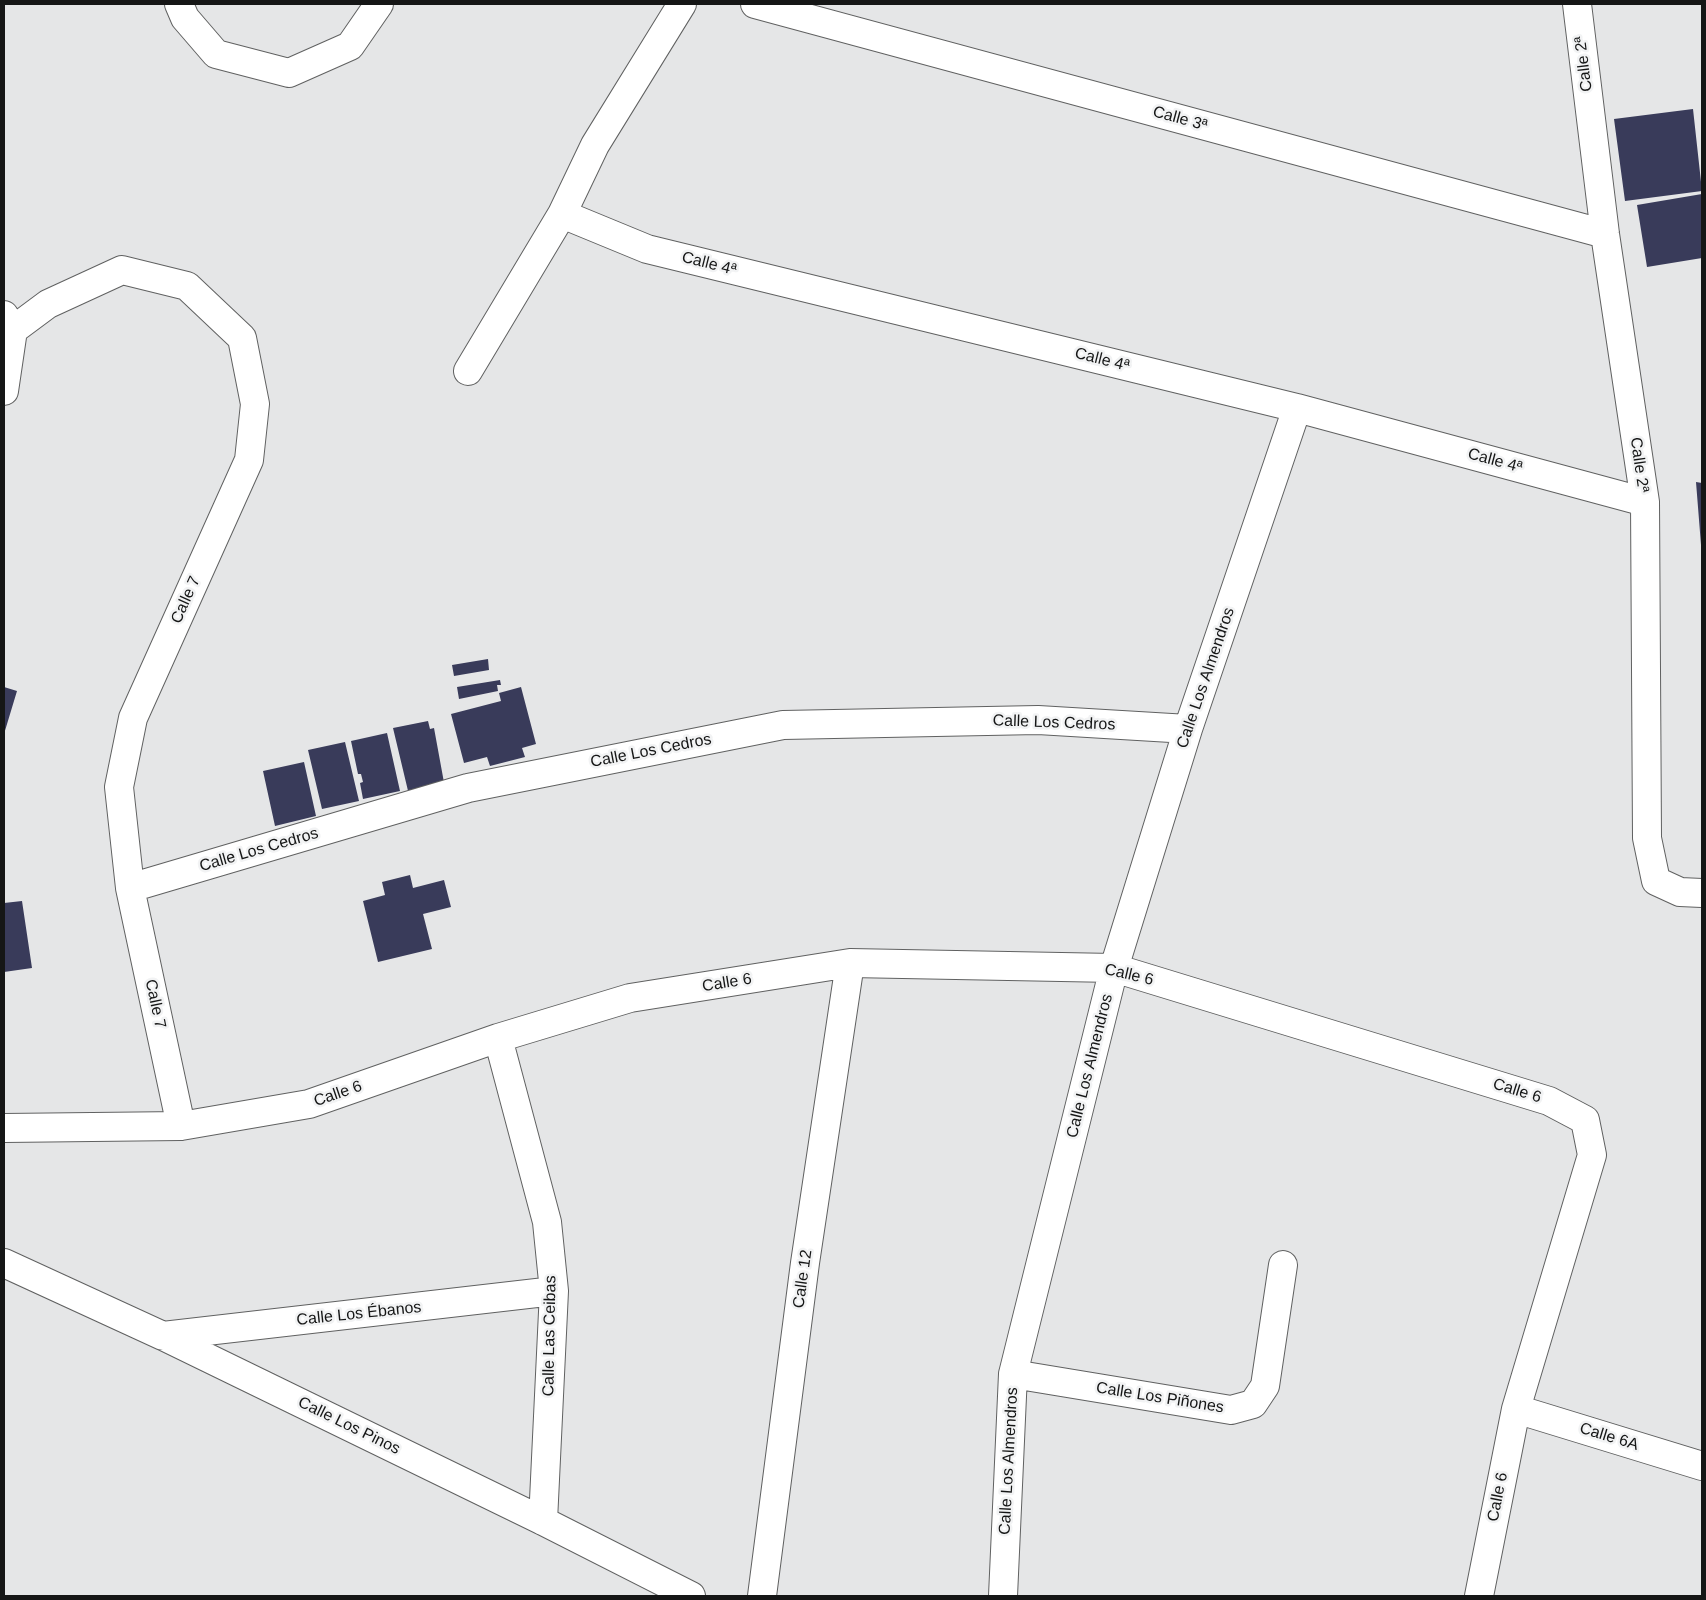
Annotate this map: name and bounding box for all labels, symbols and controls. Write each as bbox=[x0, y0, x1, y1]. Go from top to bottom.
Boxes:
street label: Calle 2ª bbox=[1571, 35, 1597, 93]
street label: Calle 3ª bbox=[1151, 103, 1209, 135]
street label: Calle 4ª bbox=[680, 248, 738, 280]
street label: Calle 4ª bbox=[1073, 344, 1131, 376]
street label: Calle 2ª bbox=[1626, 436, 1652, 494]
street label: Calle 4ª bbox=[1466, 445, 1524, 477]
street label: Calle 7 bbox=[167, 573, 205, 627]
street label: Calle Los Almendros bbox=[1173, 605, 1239, 751]
street label: Calle Los Cedros bbox=[992, 711, 1116, 735]
street label: Calle Los Cedros bbox=[589, 730, 713, 772]
street label: Calle Los Cedros bbox=[197, 824, 321, 876]
street label: Calle 6 bbox=[1103, 960, 1155, 990]
street label: Calle 6 bbox=[701, 970, 753, 996]
street label: Calle 7 bbox=[140, 978, 170, 1030]
street label: Calle Los Almendros bbox=[1063, 992, 1117, 1140]
street label: Calle 6 bbox=[1490, 1075, 1544, 1107]
street label: Calle 6 bbox=[311, 1077, 365, 1111]
street label: Calle 12 bbox=[789, 1249, 817, 1309]
street label: Calle Las Ceibas bbox=[539, 1275, 561, 1397]
street label: Calle Los Ébanos bbox=[296, 1298, 422, 1330]
street label: Calle Los Piñones bbox=[1095, 1378, 1225, 1418]
street label: Calle Los Almendros bbox=[996, 1387, 1022, 1535]
street label: Calle Los Pinos bbox=[295, 1393, 403, 1459]
street label: Calle 6A bbox=[1577, 1419, 1641, 1455]
street label: Calle 6 bbox=[1484, 1471, 1512, 1523]

